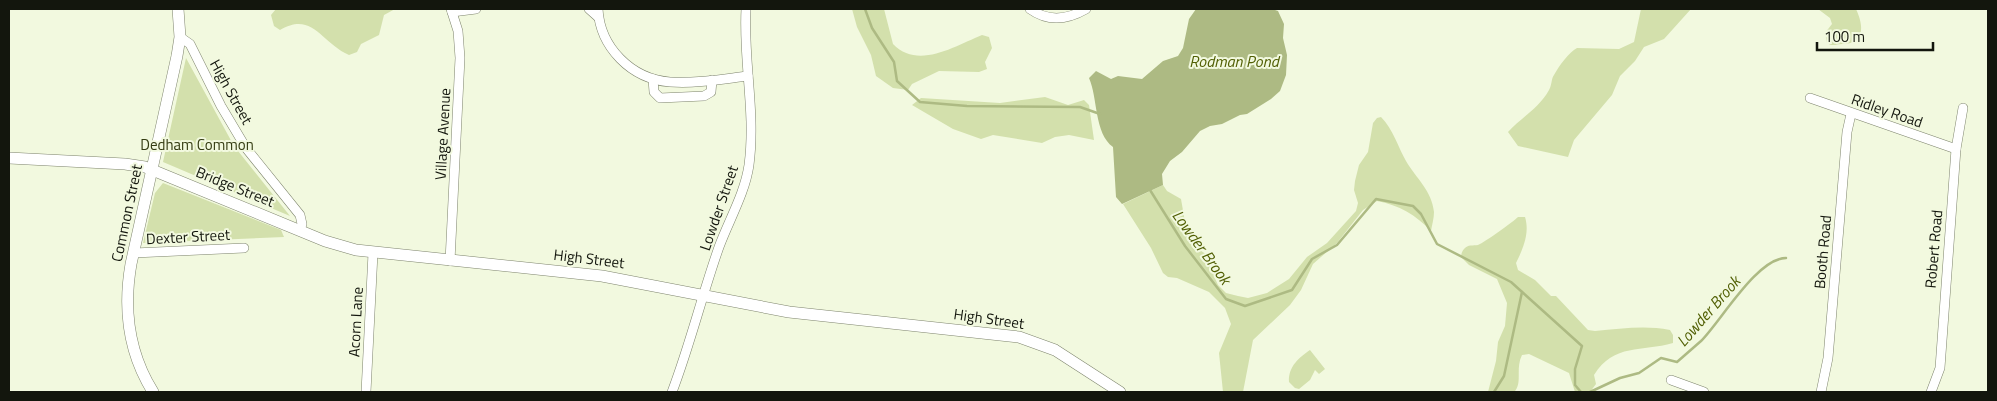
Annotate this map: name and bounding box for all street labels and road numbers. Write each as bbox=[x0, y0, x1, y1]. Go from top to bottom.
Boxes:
street label: High Street bbox=[204, 55, 259, 129]
street label: Village Avenue bbox=[429, 87, 456, 180]
street label: Ridley Road bbox=[1848, 88, 1926, 134]
street label: Bridge Street bbox=[192, 160, 279, 213]
street label: Common Street bbox=[105, 161, 148, 264]
street label: Lowder Street bbox=[693, 161, 744, 254]
street label: Robert Road bbox=[1919, 209, 1948, 289]
street label: Booth Road bbox=[1808, 214, 1837, 290]
street label: Dexter Street bbox=[145, 223, 231, 250]
street label: High Street bbox=[552, 243, 626, 274]
street label: Acorn Lane bbox=[342, 286, 369, 358]
street label: High Street bbox=[952, 302, 1027, 335]

